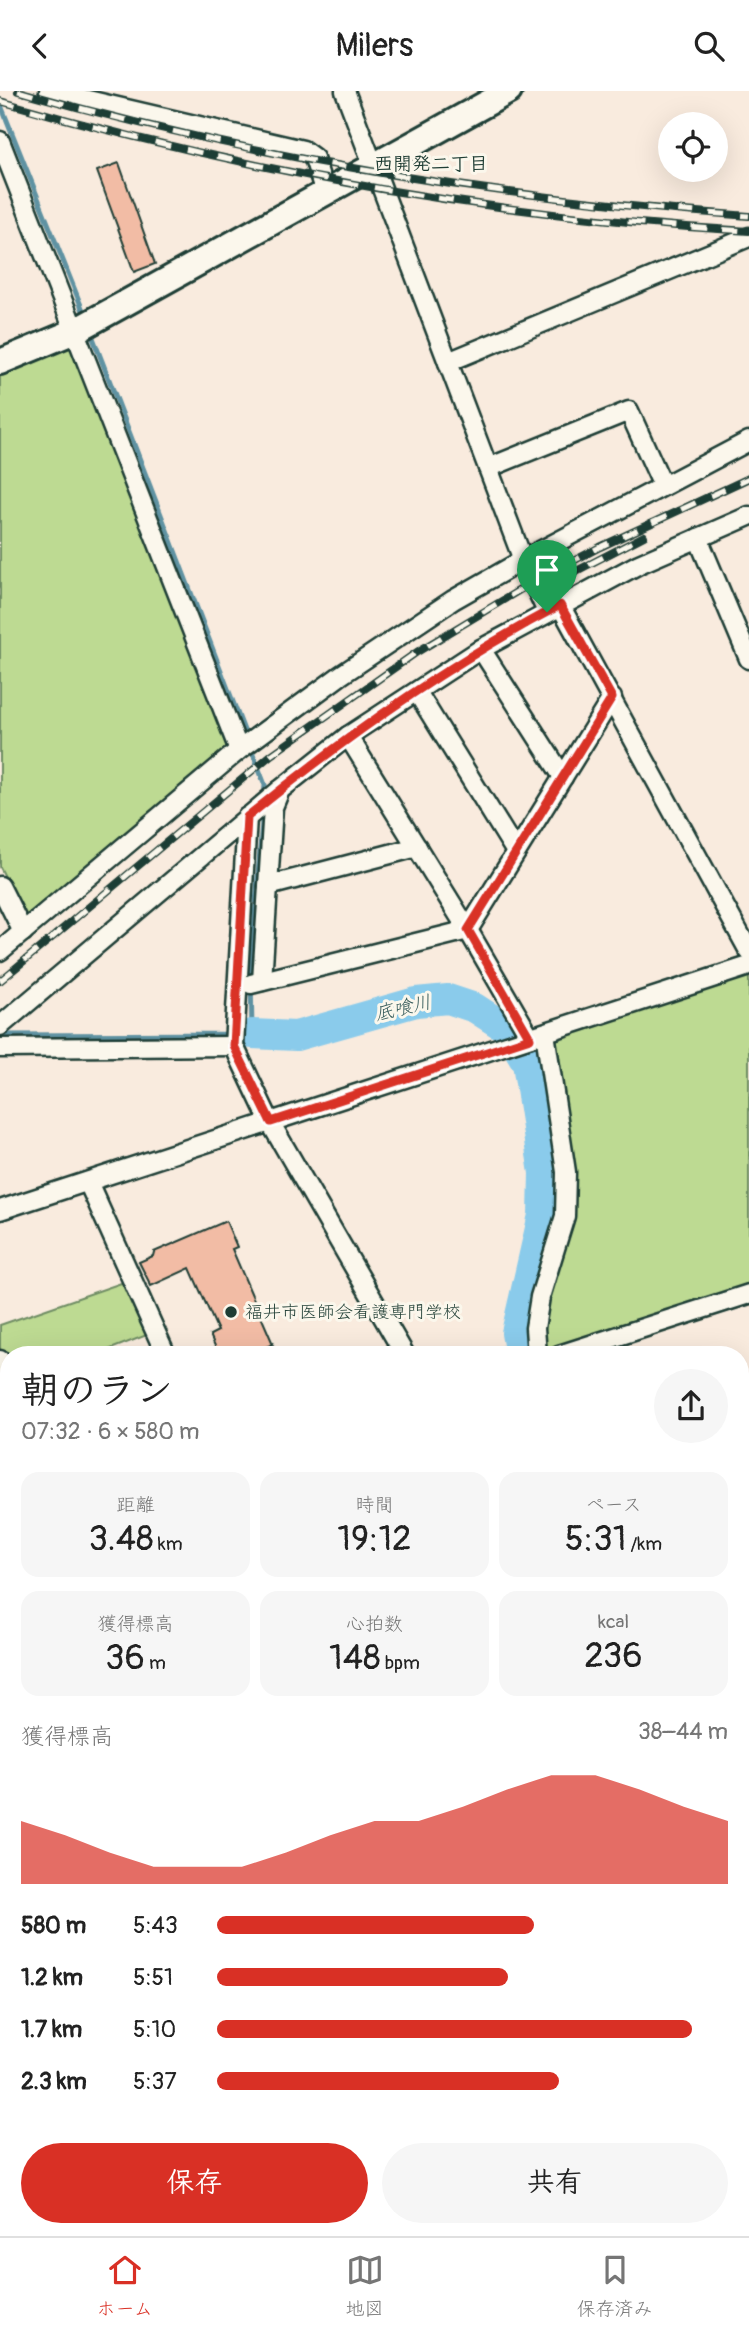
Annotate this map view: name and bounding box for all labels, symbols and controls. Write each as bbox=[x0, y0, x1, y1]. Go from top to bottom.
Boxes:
text: Milers bbox=[336, 26, 413, 66]
icon: back bbox=[21, 27, 59, 65]
icon: search bbox=[690, 27, 728, 65]
map controls bbox=[658, 112, 728, 182]
button: locate bbox=[658, 112, 728, 182]
district label: 西開発二丁目 bbox=[374, 152, 488, 176]
pin bbox=[517, 540, 577, 612]
icon: arrive bbox=[528, 551, 566, 589]
water label: 底喰川 bbox=[373, 990, 433, 1026]
place label: 福井市医師会看護専門学校 bbox=[245, 1301, 461, 1324]
marker: 福井市医師会看護専門学校 bbox=[223, 1304, 239, 1320]
text: 朝のラン bbox=[21, 1367, 173, 1415]
button: share bbox=[654, 1369, 728, 1443]
text: 07:32 · 6 × 580 m bbox=[21, 1417, 199, 1446]
text: 距離 bbox=[116, 1493, 155, 1517]
text: 時間 bbox=[355, 1493, 394, 1517]
text: ペース bbox=[586, 1493, 641, 1517]
text: 3.48 bbox=[88, 1517, 154, 1561]
text: 19:12 bbox=[337, 1517, 412, 1561]
text: 5:31 bbox=[565, 1517, 626, 1561]
text: km bbox=[154, 1532, 183, 1556]
text: /km bbox=[626, 1532, 662, 1556]
text: kcal bbox=[598, 1610, 629, 1634]
text: 獲得標高 bbox=[97, 1612, 174, 1636]
text: 心拍数 bbox=[346, 1612, 403, 1636]
text: 236 bbox=[584, 1634, 643, 1678]
text: 36 bbox=[105, 1636, 145, 1680]
text: 148 bbox=[329, 1636, 381, 1680]
text: m bbox=[145, 1651, 166, 1675]
text: bpm bbox=[381, 1651, 420, 1675]
text: 38–44 m bbox=[638, 1717, 728, 1746]
text: 獲得標高 bbox=[21, 1722, 113, 1751]
text: 580 m bbox=[21, 1911, 86, 1940]
text: 5:43 bbox=[133, 1911, 178, 1940]
text: 1.2 km bbox=[21, 1963, 83, 1992]
text: 5:51 bbox=[133, 1963, 173, 1992]
text: 1.7 km bbox=[21, 2015, 82, 2044]
text: 5:10 bbox=[133, 2015, 176, 2044]
text: 2.3 km bbox=[21, 2067, 87, 2096]
text: 5:37 bbox=[133, 2067, 177, 2096]
button: 保存 bbox=[21, 2143, 368, 2223]
button: 共有 bbox=[382, 2143, 728, 2223]
tab: ホーム bbox=[96, 2251, 153, 2321]
tab: 地図 bbox=[346, 2251, 384, 2321]
tab: 保存済み bbox=[577, 2251, 653, 2321]

